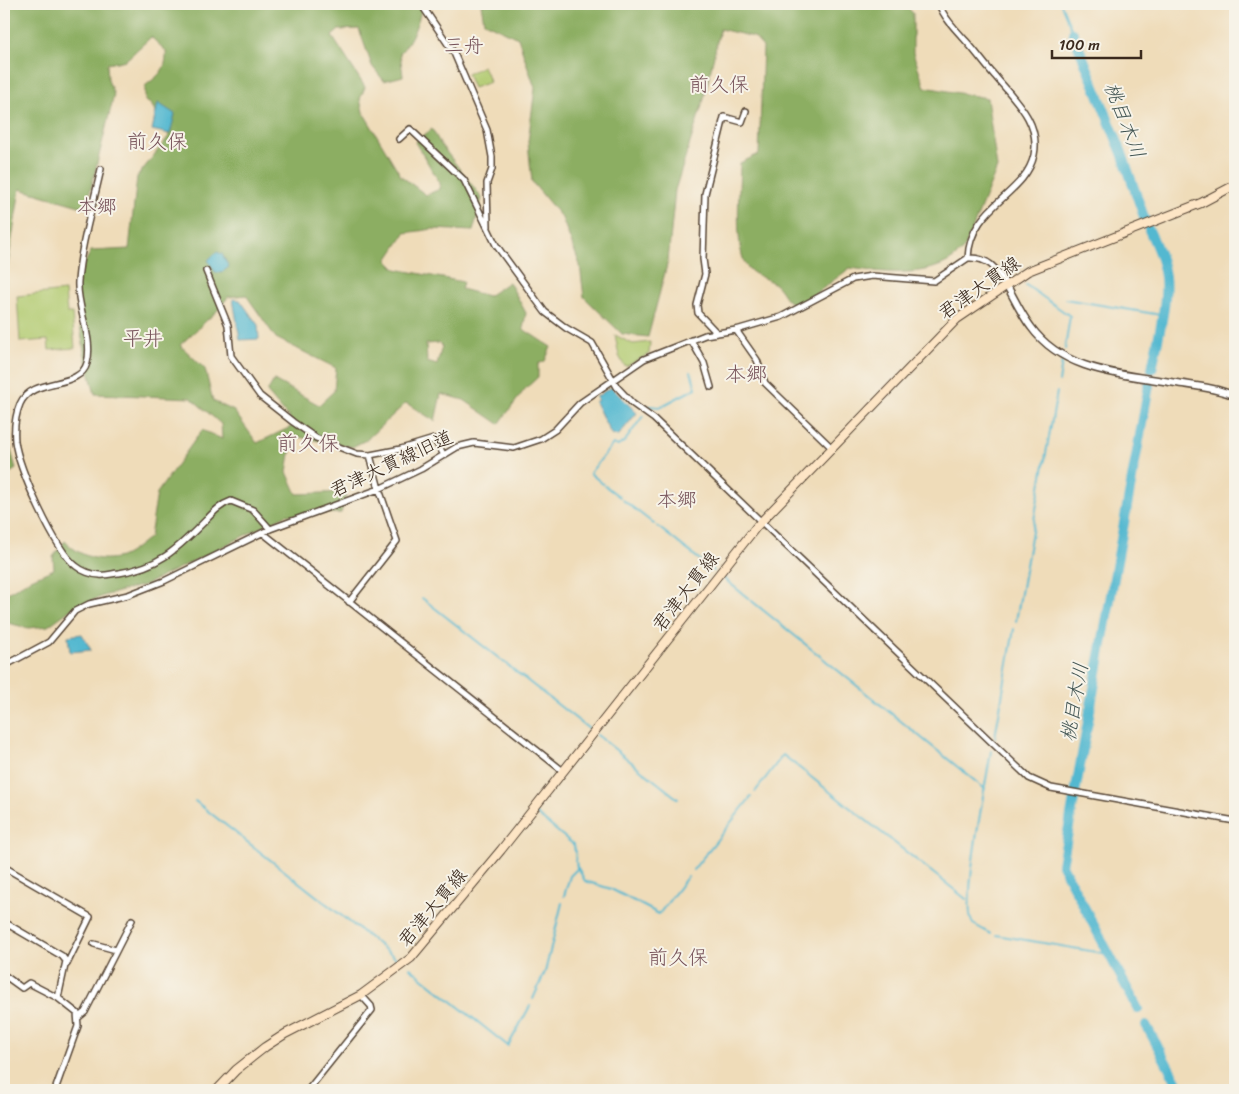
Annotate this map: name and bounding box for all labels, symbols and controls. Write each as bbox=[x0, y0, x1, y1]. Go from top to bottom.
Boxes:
district label: 三舟 bbox=[444, 28, 484, 63]
scale bar bbox=[1052, 28, 1140, 60]
text: 100 m bbox=[1059, 32, 1100, 58]
district label: 前久保 bbox=[689, 67, 749, 102]
water label: 桃目木川 bbox=[1094, 77, 1155, 164]
district label: 前久保 bbox=[127, 124, 187, 159]
district label: 本郷 bbox=[77, 189, 117, 224]
street label: 君津大貫線 bbox=[931, 247, 1028, 328]
district label: 平井 bbox=[123, 321, 163, 356]
district label: 本郷 bbox=[725, 355, 767, 393]
street label: 君津大貫線旧道 bbox=[324, 420, 458, 507]
district label: 前久保 bbox=[277, 424, 340, 462]
district label: 本郷 bbox=[657, 482, 697, 517]
street label: 君津大貫線 bbox=[643, 544, 728, 639]
water label: 桃目木川 bbox=[1050, 660, 1099, 745]
street label: 君津大貫線 bbox=[389, 860, 476, 954]
district label: 前久保 bbox=[648, 940, 708, 975]

